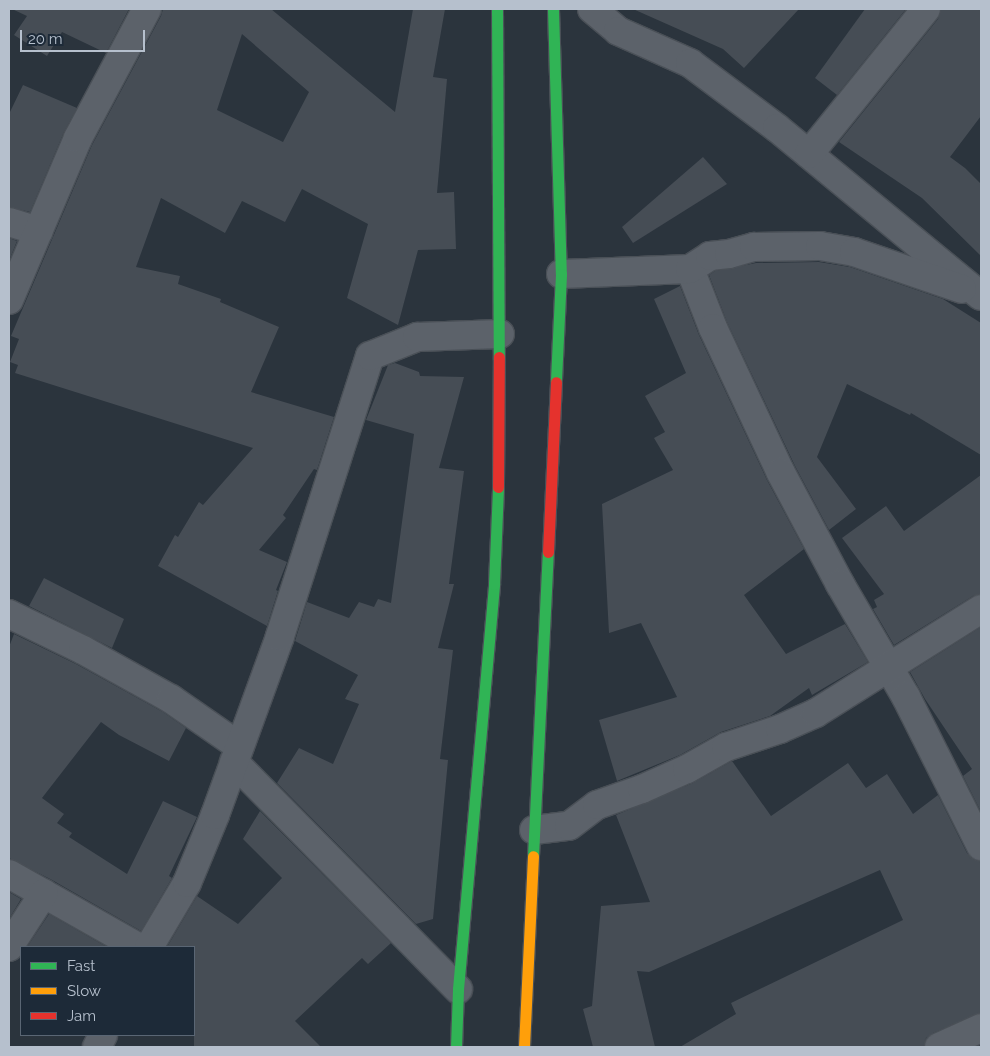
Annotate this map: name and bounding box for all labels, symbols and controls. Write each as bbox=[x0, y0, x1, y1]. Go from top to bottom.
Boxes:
scale bar bbox=[22, 20, 148, 52]
text: 20 m bbox=[28, 30, 63, 48]
legend bbox=[20, 946, 195, 1036]
text: Fast bbox=[67, 957, 95, 975]
text: Slow bbox=[67, 982, 101, 1000]
text: Jam bbox=[67, 1007, 96, 1025]

